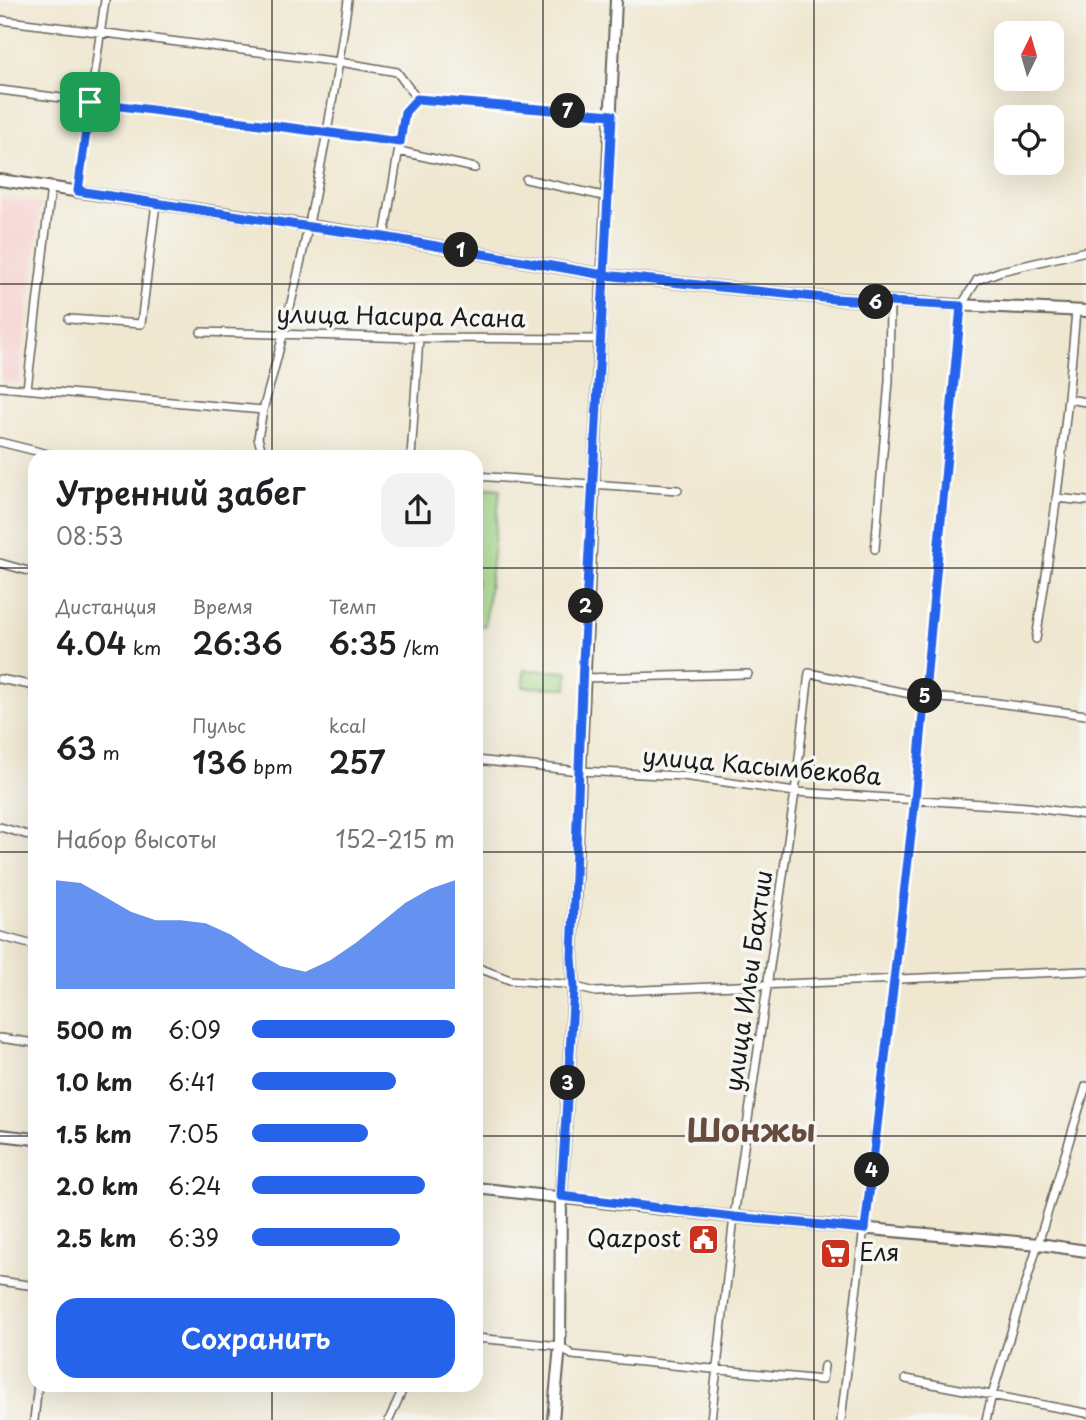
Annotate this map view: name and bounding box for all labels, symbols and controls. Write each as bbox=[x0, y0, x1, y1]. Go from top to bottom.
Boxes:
north arrow bbox=[994, 21, 1064, 91]
map controls bbox=[994, 21, 1064, 175]
pin bbox=[60, 72, 120, 132]
icon: arrive bbox=[71, 83, 109, 121]
pin: 7 bbox=[550, 94, 586, 128]
text: 7 bbox=[562, 96, 573, 124]
button: locate bbox=[994, 105, 1064, 175]
pin: 1 bbox=[444, 232, 478, 268]
text: 1 bbox=[456, 235, 465, 263]
pin: 6 bbox=[858, 284, 894, 320]
text: 6 bbox=[869, 287, 882, 315]
street label: улица Насира Асана bbox=[276, 295, 526, 335]
text: Утренний забег bbox=[56, 468, 305, 516]
button: share bbox=[381, 473, 455, 547]
text: 08:53 bbox=[56, 518, 123, 553]
pin: 2 bbox=[568, 588, 604, 624]
text: 2 bbox=[579, 591, 592, 619]
text: Дистанция bbox=[56, 592, 157, 620]
text: Время bbox=[192, 592, 253, 620]
text: Темп bbox=[329, 592, 377, 620]
text: 4.04 bbox=[56, 620, 127, 665]
text: 26:36 bbox=[192, 620, 283, 665]
text: 6:35 bbox=[329, 620, 397, 665]
text: km bbox=[127, 633, 161, 661]
text: /km bbox=[397, 633, 440, 661]
pin: 5 bbox=[908, 678, 942, 714]
text: 5 bbox=[918, 681, 931, 709]
text: Пульс bbox=[192, 711, 246, 739]
text: kcal bbox=[329, 711, 367, 739]
text: 63 bbox=[56, 725, 96, 770]
street label: улица Касымбекова bbox=[641, 737, 883, 793]
text: m bbox=[96, 738, 120, 766]
text: 136 bbox=[192, 739, 247, 784]
text: 257 bbox=[329, 739, 385, 784]
text: bpm bbox=[247, 752, 293, 780]
text: Набор высоты bbox=[56, 821, 217, 856]
text: 152–215 m bbox=[336, 821, 455, 856]
street label: улица Ильи Бахтии bbox=[714, 868, 780, 1094]
text: 500 m bbox=[56, 1012, 133, 1047]
text: 6:09 bbox=[168, 1012, 221, 1047]
text: 1.0 km bbox=[56, 1064, 133, 1099]
text: 6:41 bbox=[168, 1064, 215, 1099]
pin: 3 bbox=[550, 1066, 586, 1100]
text: 3 bbox=[561, 1068, 574, 1096]
district label: Шонжы bbox=[686, 1105, 816, 1153]
text: 1.5 km bbox=[56, 1116, 132, 1151]
text: 7:05 bbox=[168, 1116, 219, 1151]
pin: 4 bbox=[854, 1152, 890, 1188]
text: 4 bbox=[865, 1155, 878, 1183]
text: 2.0 km bbox=[56, 1168, 138, 1203]
text: 6:24 bbox=[168, 1168, 222, 1203]
place label: Qazpost bbox=[587, 1219, 681, 1255]
text: 2.5 km bbox=[56, 1220, 136, 1255]
text: 6:39 bbox=[168, 1220, 219, 1255]
public building icon: Qazpost bbox=[687, 1222, 721, 1256]
place label: Еля bbox=[859, 1233, 900, 1269]
supermarket icon: Еля bbox=[819, 1236, 853, 1270]
button: Сохранить bbox=[56, 1298, 455, 1378]

